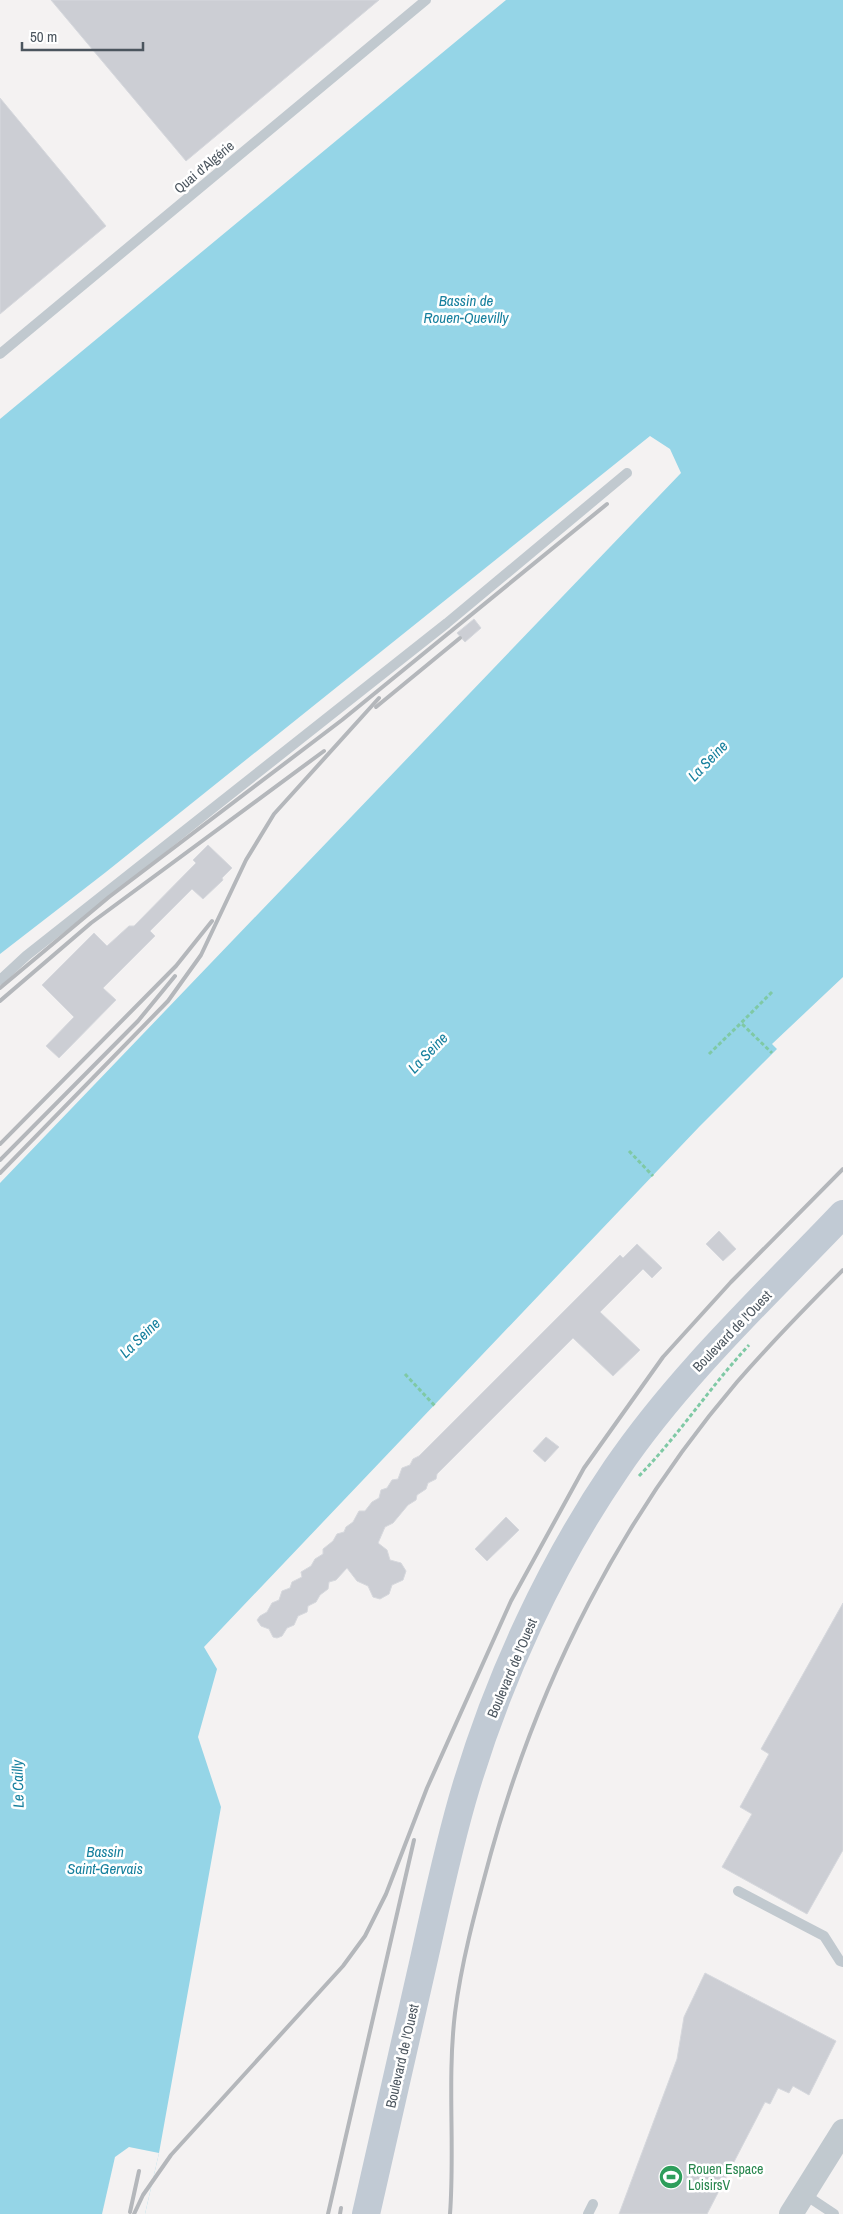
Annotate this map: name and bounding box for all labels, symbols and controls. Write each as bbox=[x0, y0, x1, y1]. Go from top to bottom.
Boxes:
scale bar bbox=[22, 20, 144, 52]
text: 50 m bbox=[30, 26, 57, 47]
street label: Quai d'Algérie bbox=[170, 137, 238, 197]
water label: Bassin de Rouen-Quevilly bbox=[424, 290, 509, 328]
water label: La Seine bbox=[683, 736, 732, 786]
water label: La Seine bbox=[403, 1028, 452, 1078]
street label: Boulevard de l'Ouest bbox=[689, 1287, 775, 1375]
water label: La Seine bbox=[115, 1313, 165, 1362]
street label: Boulevard de l'Ouest bbox=[483, 1616, 541, 1720]
water label: Le Cailly bbox=[6, 1759, 29, 1808]
water label: Bassin Saint-Gervais bbox=[67, 1841, 143, 1879]
street label: Boulevard de l'Ouest bbox=[381, 2002, 423, 2110]
place label: Rouen Espace LoisirsV bbox=[688, 2160, 763, 2194]
sports icon: Rouen Espace LoisirsV bbox=[658, 2164, 684, 2190]

